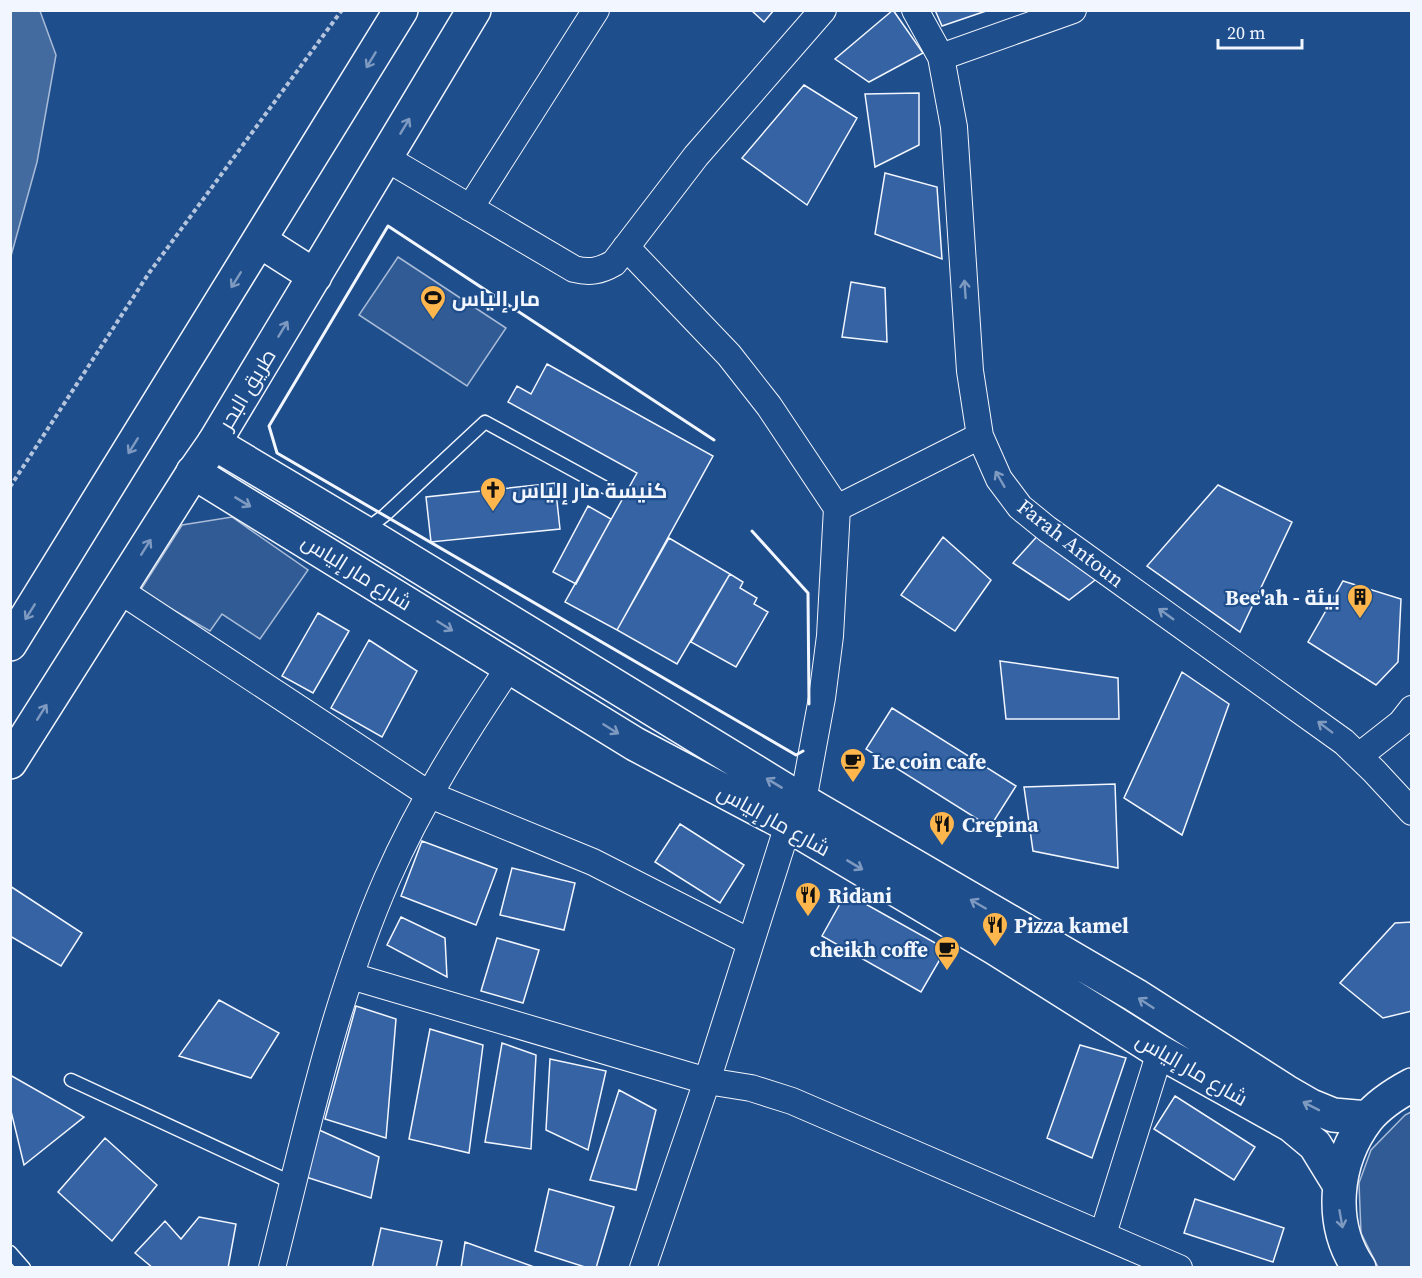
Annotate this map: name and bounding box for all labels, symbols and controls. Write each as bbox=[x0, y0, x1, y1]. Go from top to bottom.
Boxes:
scale bar bbox=[1218, 12, 1302, 50]
text: 20 m bbox=[1227, 20, 1265, 45]
one-way arrow bbox=[364, 51, 376, 68]
one-way arrow bbox=[400, 118, 412, 135]
one-way arrow bbox=[229, 271, 241, 288]
one-way arrow bbox=[959, 280, 970, 300]
sports icon: مار إلياس bbox=[418, 283, 448, 321]
place label: مار إلياس bbox=[452, 284, 540, 313]
one-way arrow bbox=[277, 321, 289, 338]
street label: طريق البحر bbox=[211, 343, 282, 436]
one-way arrow bbox=[127, 437, 139, 454]
one-way arrow bbox=[994, 471, 1006, 488]
church icon: كنيسة مار إلياس bbox=[478, 475, 508, 513]
place label: كنيسة مار إلياس bbox=[512, 476, 667, 505]
street label: Farah Antoun bbox=[1011, 492, 1131, 594]
one-way arrow bbox=[234, 497, 251, 509]
street label: شارع مار إلياس bbox=[296, 527, 418, 617]
one-way arrow bbox=[140, 539, 152, 556]
building icon: Bee'ah - بيئة bbox=[1345, 582, 1375, 620]
place label: Bee'ah - بيئة bbox=[1225, 583, 1340, 612]
one-way arrow bbox=[24, 603, 36, 620]
one-way arrow bbox=[1159, 608, 1175, 620]
one-way arrow bbox=[436, 621, 453, 633]
one-way arrow bbox=[36, 704, 48, 721]
one-way arrow bbox=[1317, 721, 1333, 734]
one-way arrow bbox=[602, 723, 619, 735]
cafe icon: Le coin cafe bbox=[838, 746, 868, 784]
place label: Le coin cafe bbox=[872, 747, 986, 776]
street label: شارع مار إلياس bbox=[712, 777, 836, 863]
one-way arrow bbox=[766, 777, 783, 789]
restaurant icon: Crepina bbox=[927, 809, 957, 847]
place label: Crepina bbox=[962, 810, 1039, 839]
one-way arrow bbox=[846, 859, 863, 871]
restaurant icon: Ridani bbox=[793, 880, 823, 918]
place label: Ridani bbox=[828, 881, 892, 910]
one-way arrow bbox=[970, 898, 987, 910]
restaurant icon: Pizza kamel bbox=[980, 910, 1010, 948]
place label: Pizza kamel bbox=[1014, 911, 1129, 940]
cafe icon: cheikh coffe bbox=[932, 934, 962, 972]
place label: cheikh coffe bbox=[810, 935, 928, 964]
one-way arrow bbox=[1138, 996, 1155, 1008]
street label: شارع مار إلياس bbox=[1131, 1025, 1253, 1113]
one-way arrow bbox=[1303, 1099, 1321, 1111]
one-way arrow bbox=[1336, 1209, 1347, 1229]

